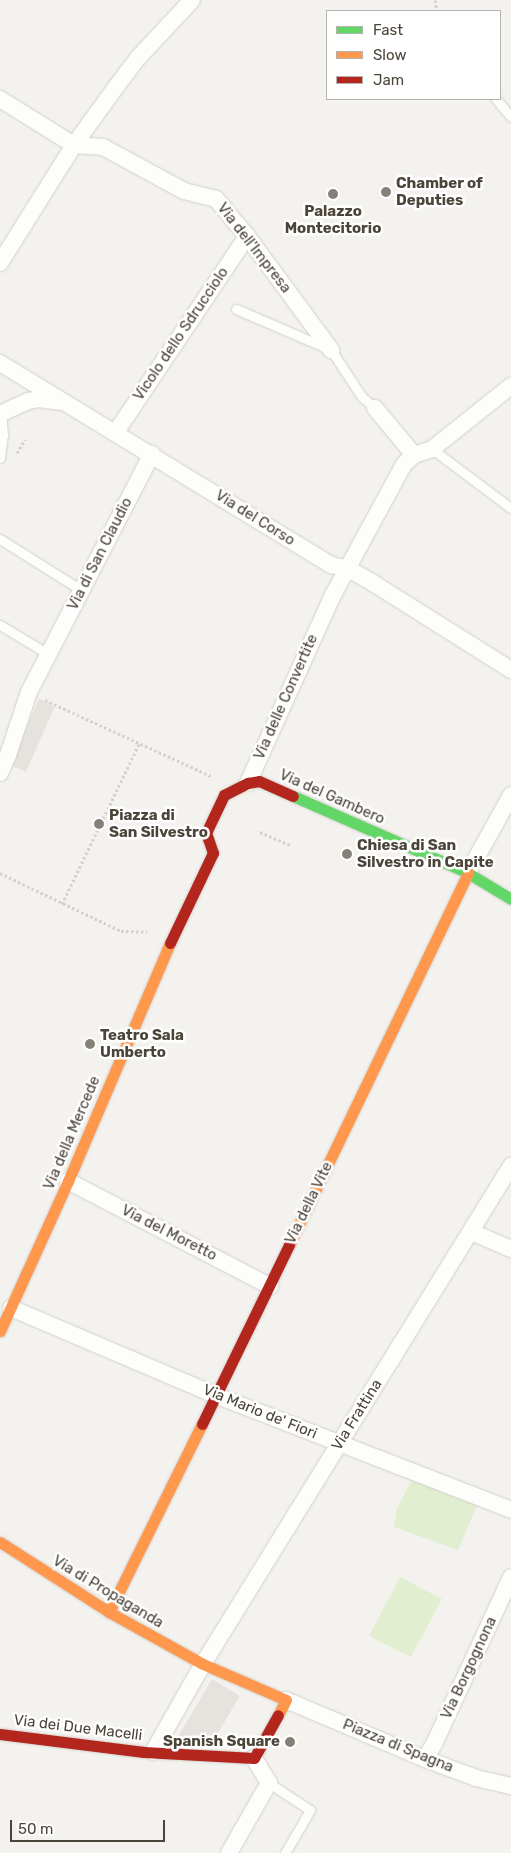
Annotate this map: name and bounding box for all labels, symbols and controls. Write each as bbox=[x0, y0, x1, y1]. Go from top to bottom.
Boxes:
legend bbox=[326, 10, 501, 100]
text: Fast bbox=[373, 21, 403, 39]
text: Slow bbox=[373, 46, 406, 64]
text: Jam bbox=[373, 71, 404, 89]
place label: Chamber of Deputies bbox=[396, 174, 483, 209]
marker: Chamber of Deputies bbox=[380, 186, 392, 198]
marker: Palazzo Montecitorio bbox=[327, 188, 339, 200]
street label: Via dell'Impresa bbox=[213, 199, 295, 297]
place label: Palazzo Montecitorio bbox=[285, 202, 381, 237]
street label: Vicolo dello Sdrucciolo bbox=[130, 264, 232, 404]
street label: Via del Corso bbox=[212, 486, 298, 550]
street label: Via di San Claudio bbox=[64, 495, 136, 613]
street label: Via delle Convertite bbox=[250, 631, 322, 763]
street label: Via del Gambero bbox=[277, 766, 387, 828]
place label: Piazza di San Silvestro bbox=[109, 806, 208, 841]
marker: Piazza di San Silvestro bbox=[93, 818, 105, 830]
place label: Chiesa di San Silvestro in Capite bbox=[357, 836, 494, 871]
marker: Chiesa di San Silvestro in Capite bbox=[341, 848, 353, 860]
place label: Teatro Sala Umberto bbox=[100, 1026, 184, 1061]
marker: Teatro Sala Umberto bbox=[84, 1038, 96, 1050]
street label: Via della Mercede bbox=[40, 1073, 104, 1193]
street label: Via della Vite bbox=[281, 1159, 337, 1247]
street label: Via del Moretto bbox=[118, 1201, 220, 1265]
street label: Via Frattina bbox=[328, 1376, 386, 1454]
street label: Via Mario de' Fiori bbox=[200, 1381, 320, 1443]
street label: Via di Propaganda bbox=[49, 1552, 167, 1632]
street label: Via Borgognona bbox=[437, 1614, 501, 1722]
street label: Via dei Due Macelli bbox=[13, 1711, 143, 1745]
street label: Piazza di Spagna bbox=[340, 1716, 456, 1776]
place label: Spanish Square bbox=[163, 1733, 280, 1751]
marker: Spanish Square bbox=[284, 1736, 296, 1748]
scale bar bbox=[12, 1810, 168, 1842]
text: 50 m bbox=[18, 1820, 53, 1838]

